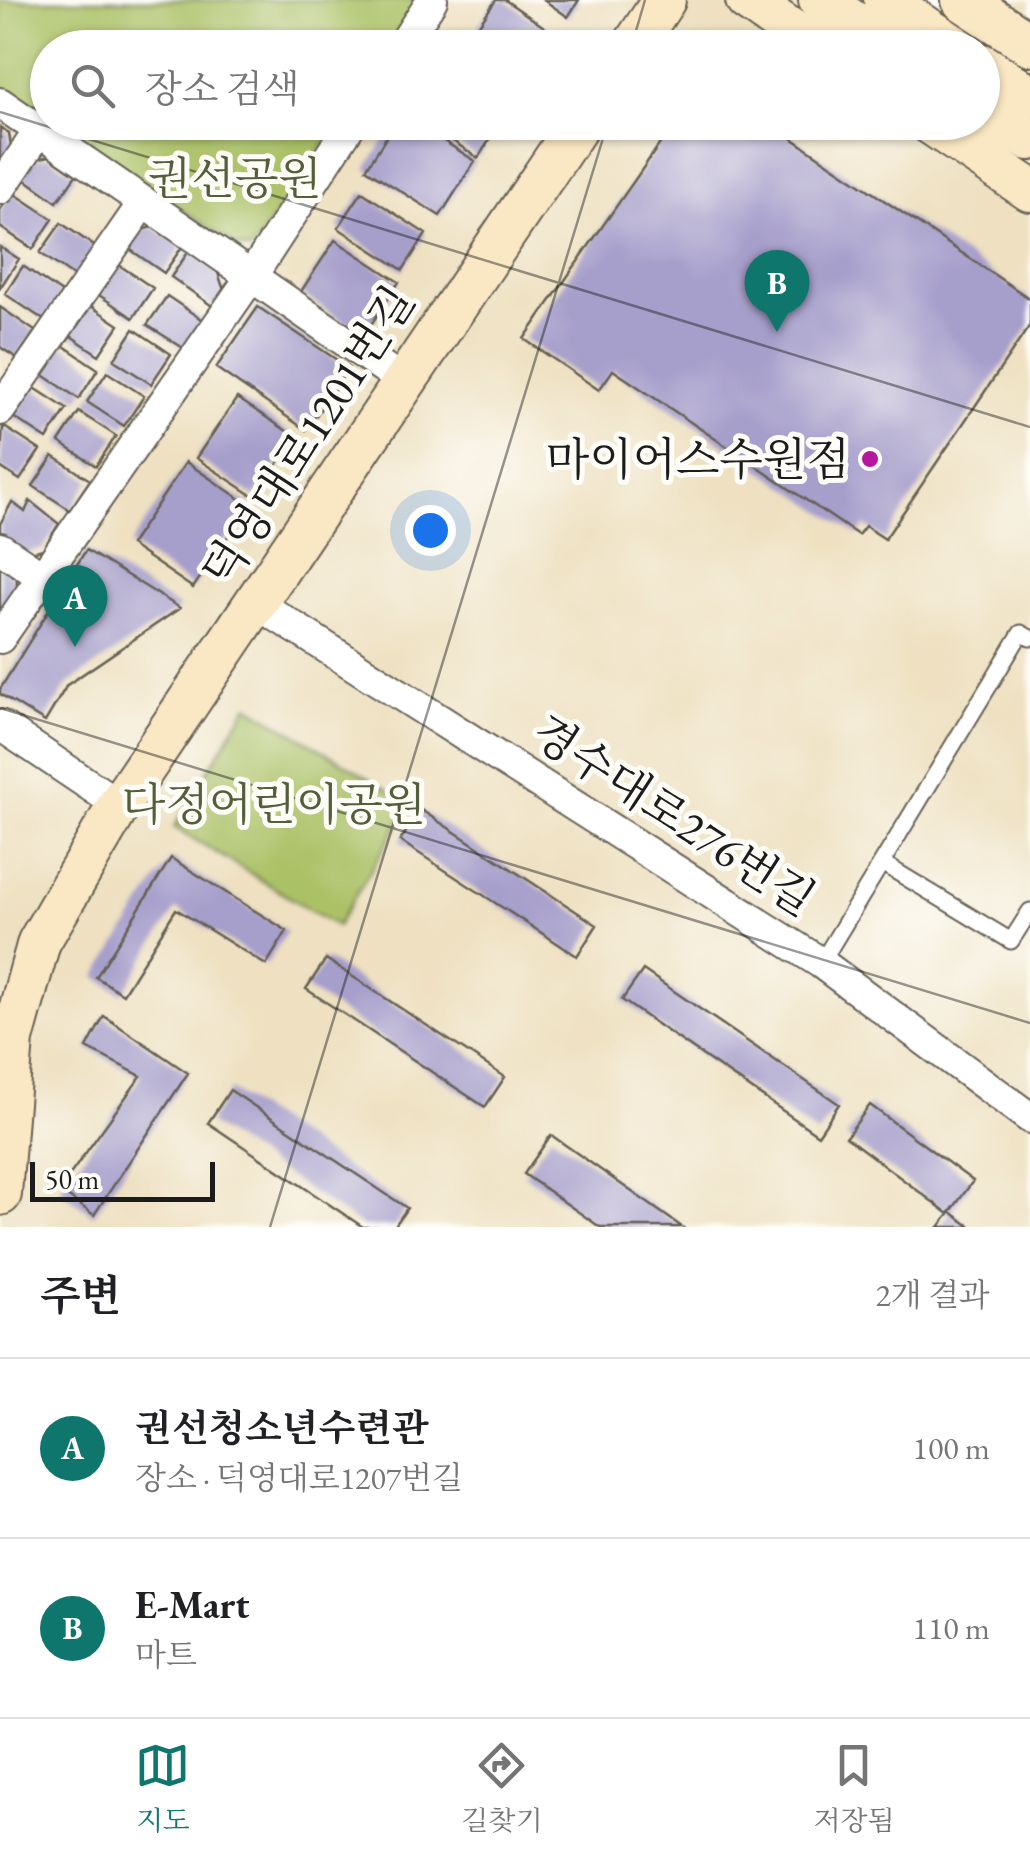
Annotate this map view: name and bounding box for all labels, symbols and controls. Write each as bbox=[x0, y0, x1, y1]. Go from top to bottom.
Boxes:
search box bbox=[30, 30, 1000, 140]
icon: search bbox=[65, 58, 120, 113]
text: 장소 검색 bbox=[145, 64, 299, 113]
park label: 권선공원 bbox=[148, 149, 322, 207]
pin: B bbox=[744, 250, 810, 332]
street label: 덕영대로1201번길 bbox=[189, 275, 427, 597]
place label: 마이어스수원점 bbox=[546, 430, 850, 488]
marker: 마이어스수원점 bbox=[859, 448, 881, 470]
your location bbox=[405, 505, 456, 556]
pin: A bbox=[42, 564, 108, 647]
street label: 경수대로276번길 bbox=[522, 702, 826, 928]
park label: 다정어린이공원 bbox=[122, 775, 426, 833]
scale bar bbox=[30, 1157, 215, 1202]
text: 50 m bbox=[45, 1161, 99, 1197]
text: 주변 bbox=[40, 1268, 121, 1323]
text: 2개 결과 bbox=[876, 1274, 990, 1316]
text: 권선청소년수련관 bbox=[135, 1403, 429, 1452]
text: A bbox=[61, 1427, 84, 1469]
text: 100 m bbox=[913, 1427, 990, 1469]
text: 장소 · 덕영대로1207번길 bbox=[135, 1457, 463, 1499]
text: E-Mart bbox=[135, 1580, 250, 1629]
text: B bbox=[62, 1607, 83, 1649]
text: 110 m bbox=[913, 1607, 990, 1649]
text: 마트 bbox=[135, 1634, 197, 1676]
tab: 지도 bbox=[135, 1738, 190, 1838]
tab: 길찾기 bbox=[461, 1738, 542, 1838]
tab: 저장됨 bbox=[813, 1738, 895, 1838]

